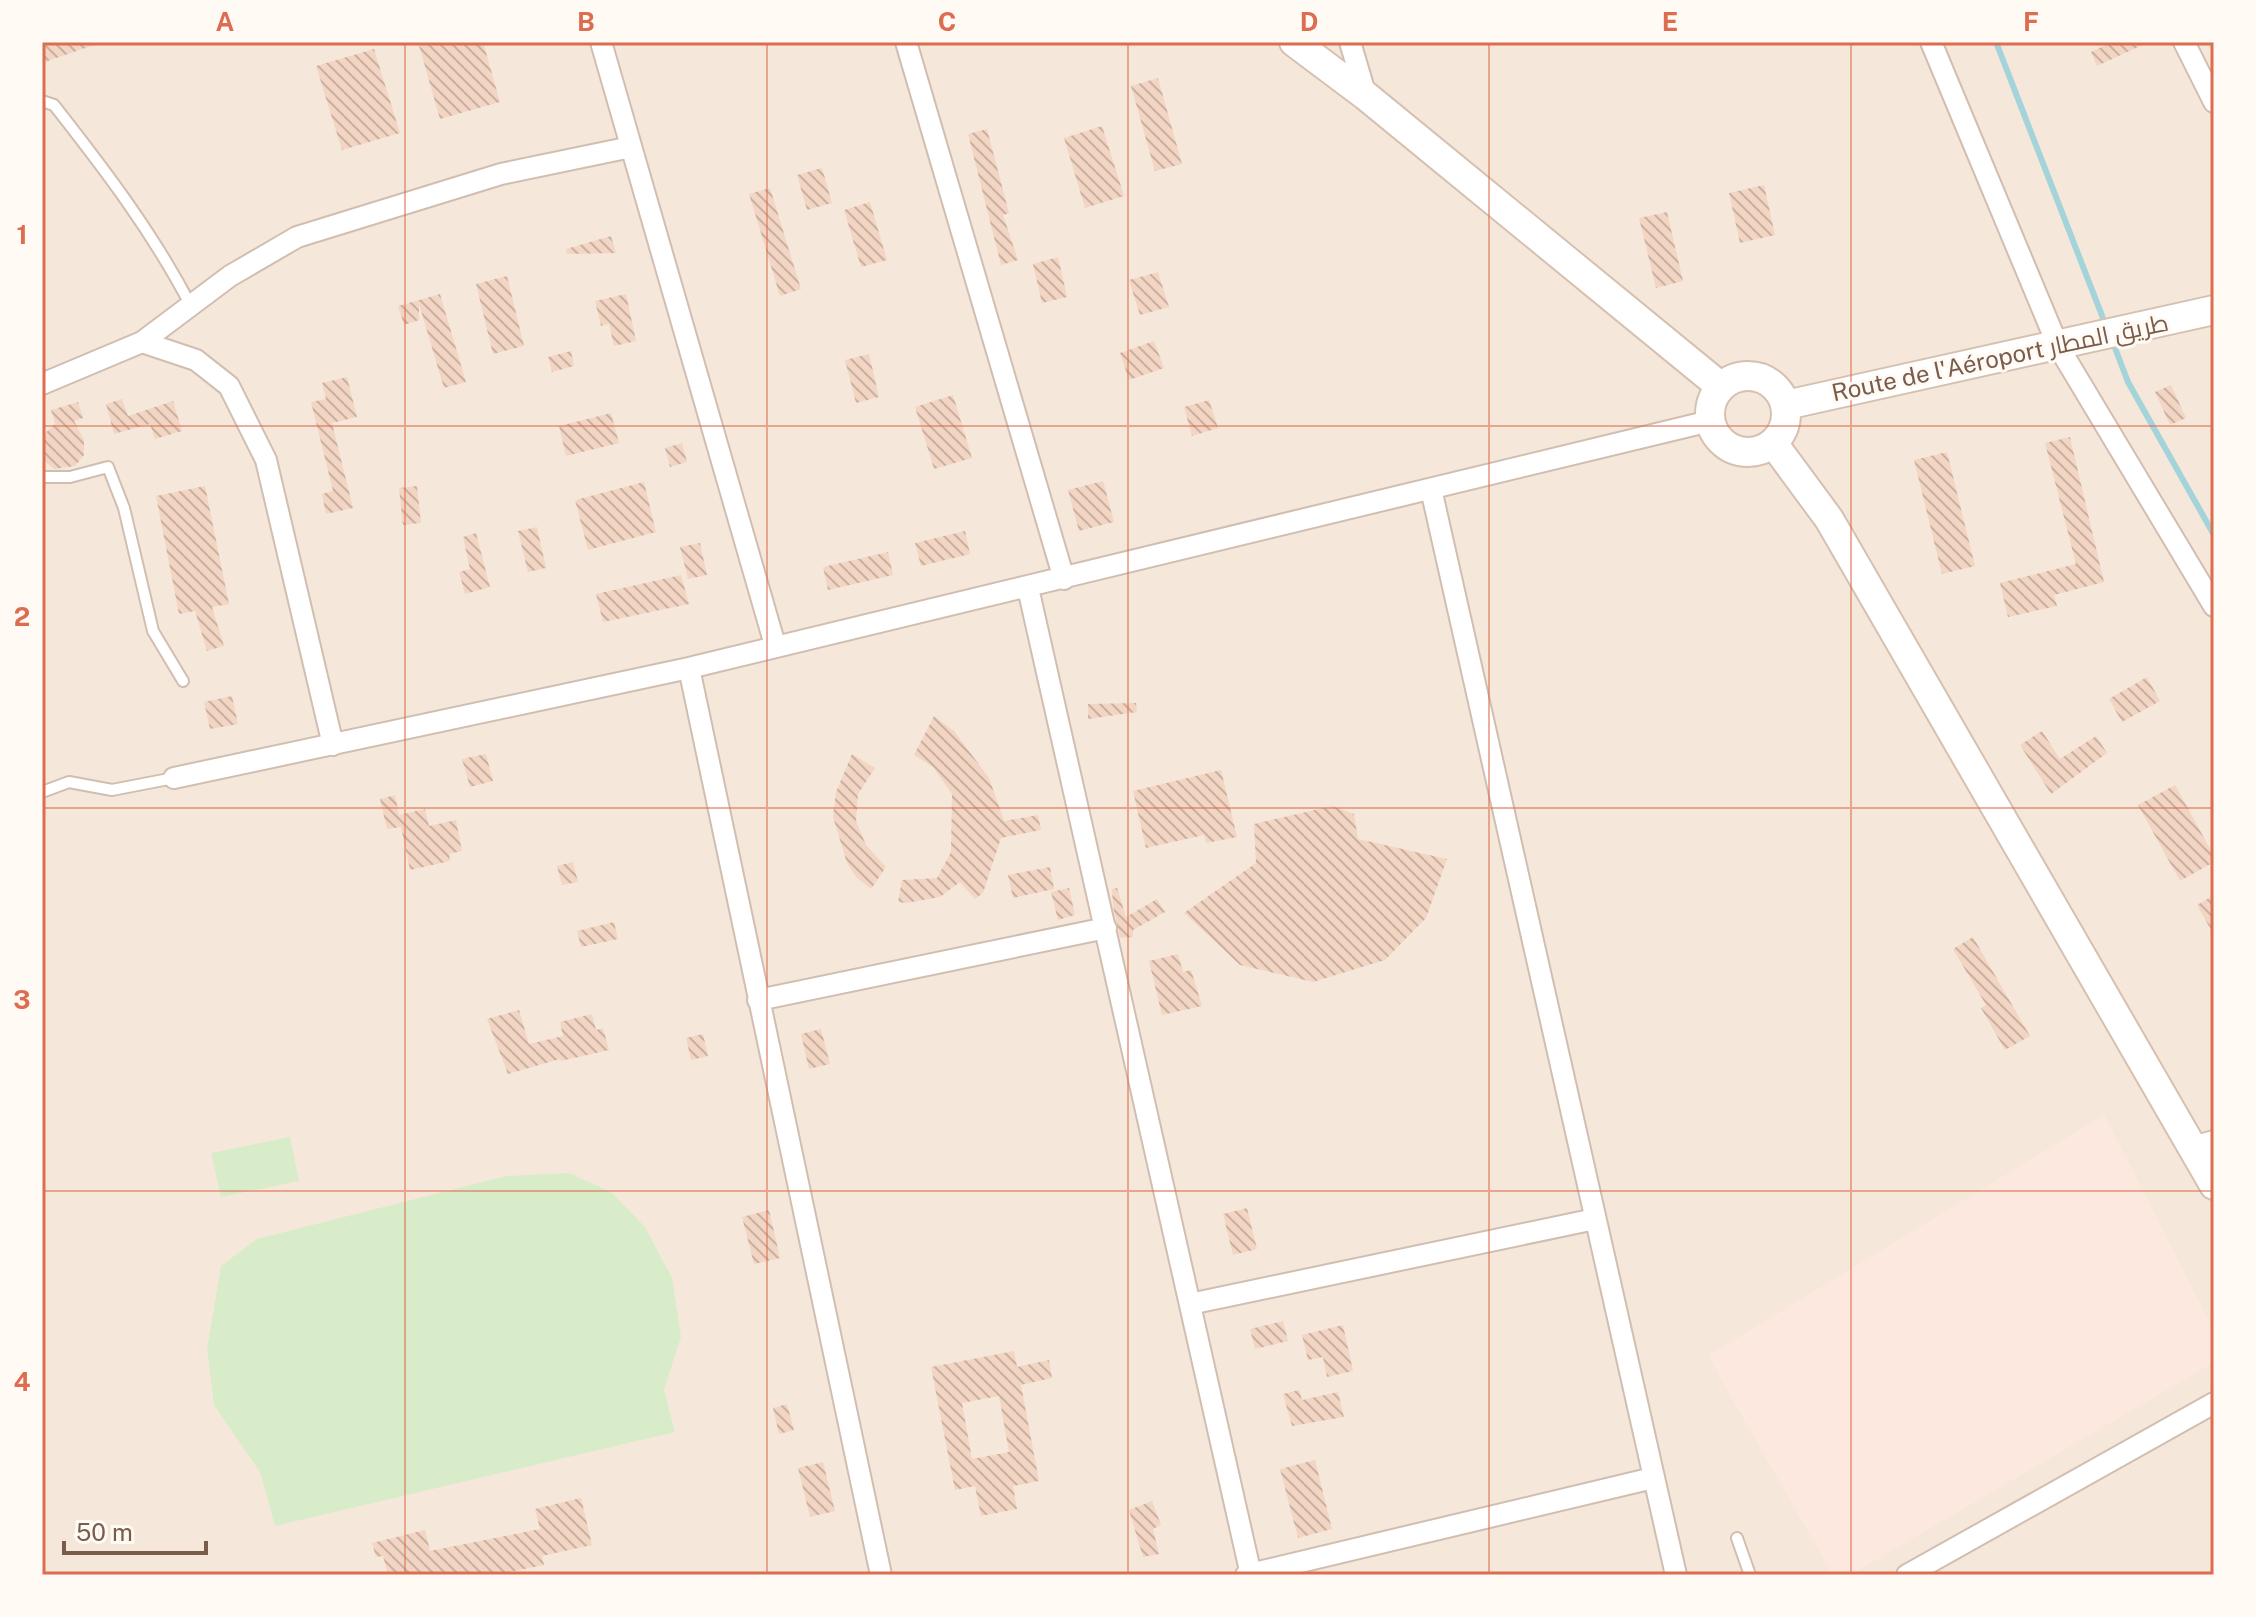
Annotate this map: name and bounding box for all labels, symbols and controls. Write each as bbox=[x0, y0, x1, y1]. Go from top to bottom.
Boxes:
text: A bbox=[216, 6, 235, 37]
text: B bbox=[577, 6, 595, 37]
text: C bbox=[938, 6, 956, 37]
text: D bbox=[1300, 6, 1318, 37]
text: E bbox=[1662, 6, 1678, 37]
text: F bbox=[2023, 6, 2039, 37]
text: 1 bbox=[16, 219, 28, 250]
street label: Route de l'Aéroport طريق المطار bbox=[1829, 308, 2171, 408]
text: 2 bbox=[14, 601, 30, 632]
text: 3 bbox=[13, 984, 31, 1015]
text: 4 bbox=[13, 1366, 31, 1397]
scale bar bbox=[64, 1505, 206, 1555]
text: 50 m bbox=[76, 1518, 133, 1546]

